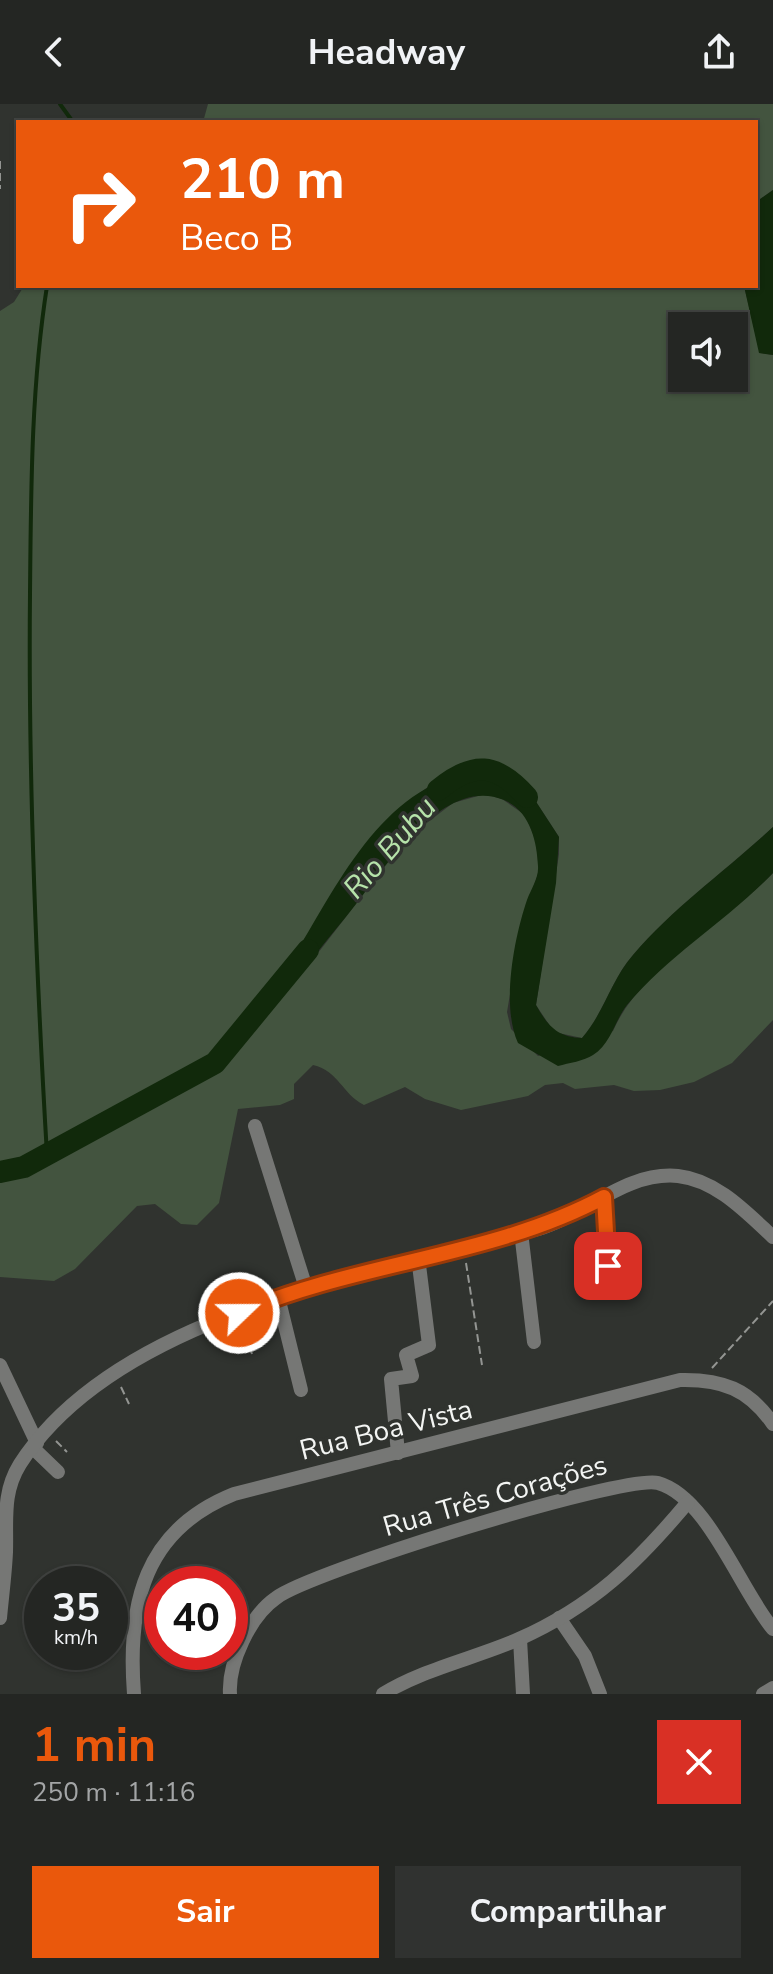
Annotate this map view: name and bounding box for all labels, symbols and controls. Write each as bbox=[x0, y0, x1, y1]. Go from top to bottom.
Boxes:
text: Headway bbox=[308, 28, 465, 77]
icon: back bbox=[32, 30, 76, 74]
icon: share bbox=[697, 30, 741, 74]
text: 210 m bbox=[180, 141, 345, 218]
icon: right bbox=[48, 152, 152, 256]
text: Beco B bbox=[180, 214, 293, 263]
map controls bbox=[668, 312, 748, 392]
button: sound bbox=[668, 312, 748, 392]
water label: Rio Bubu bbox=[334, 788, 446, 908]
pin bbox=[574, 1232, 642, 1300]
icon: arrive bbox=[586, 1244, 630, 1288]
position arrow bbox=[197, 1271, 281, 1355]
street label: Rua Boa Vista bbox=[296, 1390, 476, 1470]
street label: Rua Três Corações bbox=[379, 1446, 611, 1546]
speed limit sign: 40 bbox=[144, 1566, 248, 1670]
text: 35 bbox=[52, 1581, 100, 1635]
text: km/h bbox=[54, 1624, 98, 1651]
text: 1 min bbox=[32, 1712, 156, 1778]
button: close bbox=[657, 1720, 741, 1804]
text: 250 m · 11:16 bbox=[32, 1775, 195, 1810]
button: Sair bbox=[32, 1866, 379, 1958]
button: Compartilhar bbox=[395, 1866, 741, 1958]

